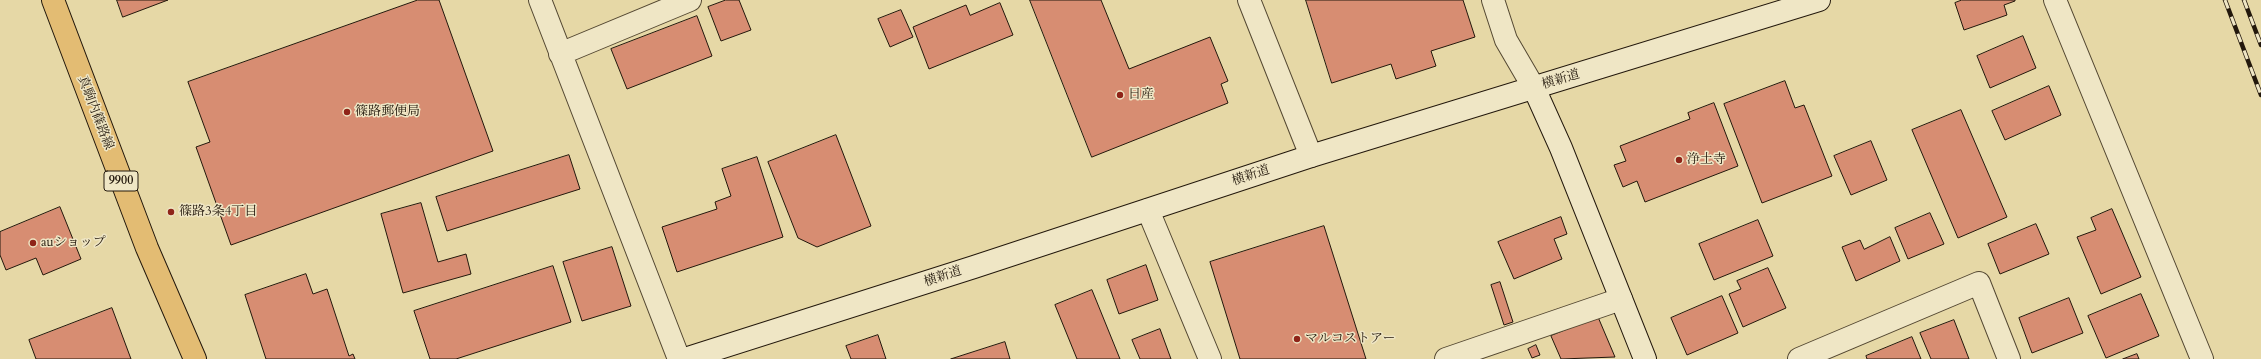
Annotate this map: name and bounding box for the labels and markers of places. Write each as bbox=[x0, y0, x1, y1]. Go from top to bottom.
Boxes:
place label: 日産 bbox=[1128, 87, 1154, 103]
marker: 日産 bbox=[1115, 90, 1125, 100]
place label: 篠路郵便局 bbox=[355, 104, 420, 120]
marker: 篠路郵便局 bbox=[342, 107, 352, 117]
place label: 浄土寺 bbox=[1687, 152, 1726, 168]
marker: 浄土寺 bbox=[1674, 155, 1684, 165]
place label: 篠路3条4丁目 bbox=[179, 204, 257, 220]
marker: 篠路3条4丁目 bbox=[166, 207, 176, 217]
place label: auショップ bbox=[41, 235, 106, 251]
marker: auショップ bbox=[28, 238, 38, 248]
place label: マルコストアー bbox=[1305, 331, 1396, 347]
marker: マルコストアー bbox=[1292, 334, 1302, 344]

